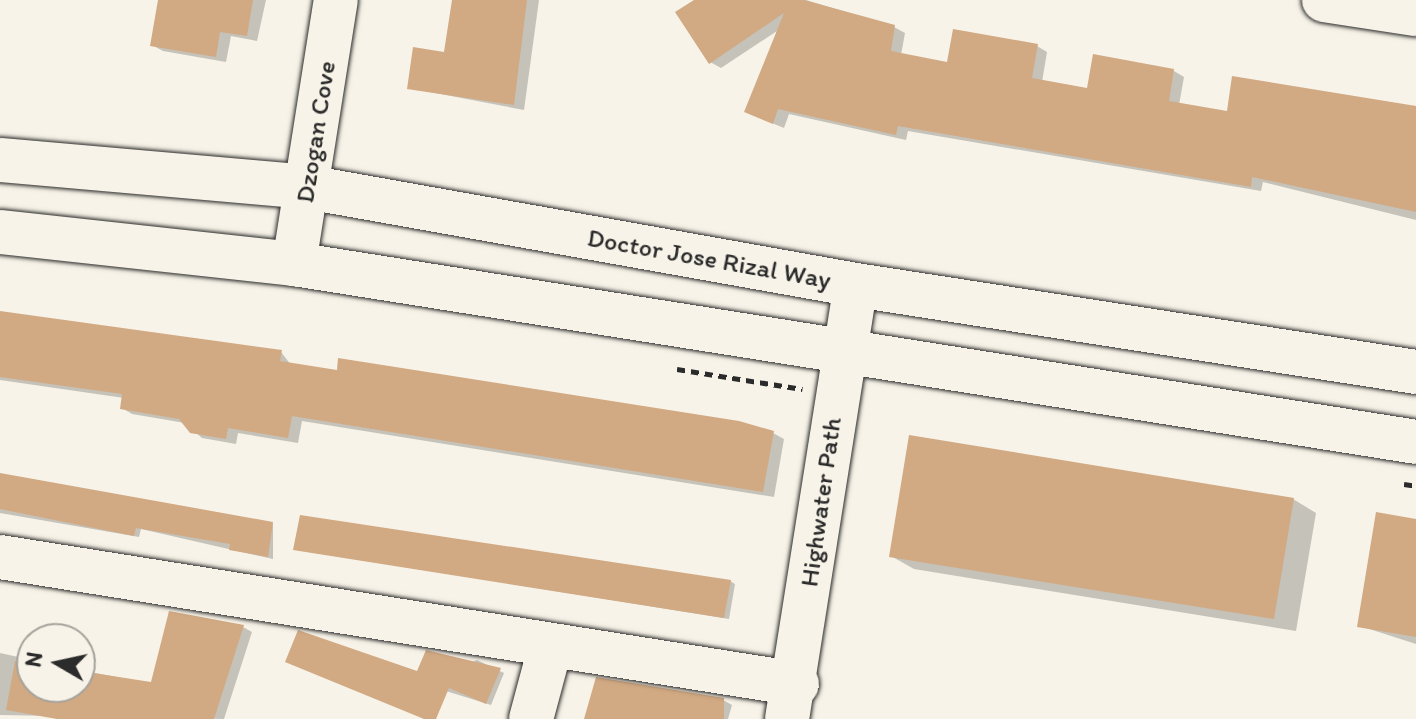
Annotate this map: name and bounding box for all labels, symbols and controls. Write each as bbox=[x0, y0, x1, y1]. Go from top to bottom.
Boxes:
street label: Dzogan Cove bbox=[289, 59, 343, 205]
street label: Doctor Jose Rizal Way bbox=[586, 222, 832, 296]
street label: Highwater Path bbox=[794, 416, 848, 588]
north arrow bbox=[16, 623, 96, 703]
text: N bbox=[19, 650, 48, 669]

